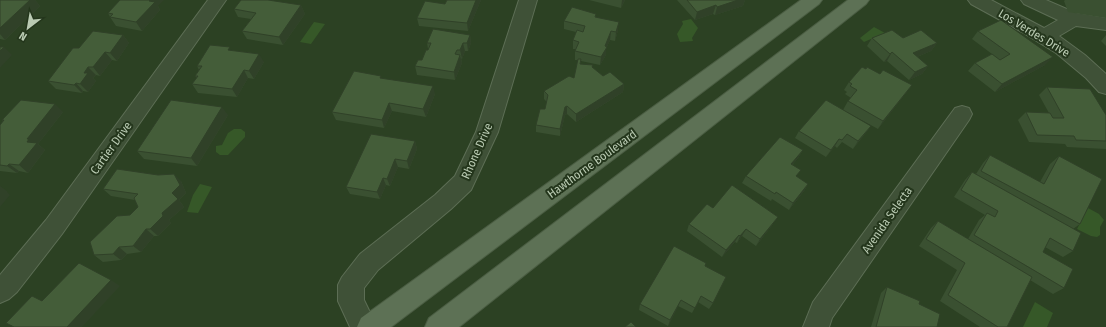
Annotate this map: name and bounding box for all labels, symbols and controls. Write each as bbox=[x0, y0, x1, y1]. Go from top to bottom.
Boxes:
street label: Los Verdes Drive bbox=[996, 6, 1072, 60]
north arrow bbox=[8, 8, 48, 48]
text: N bbox=[17, 29, 29, 43]
street label: Cartier Drive bbox=[87, 119, 135, 177]
street label: Rhone Drive bbox=[458, 121, 496, 181]
street label: Hawthorne Boulevard bbox=[545, 127, 639, 201]
street label: Avenida Selecta bbox=[859, 184, 915, 256]

